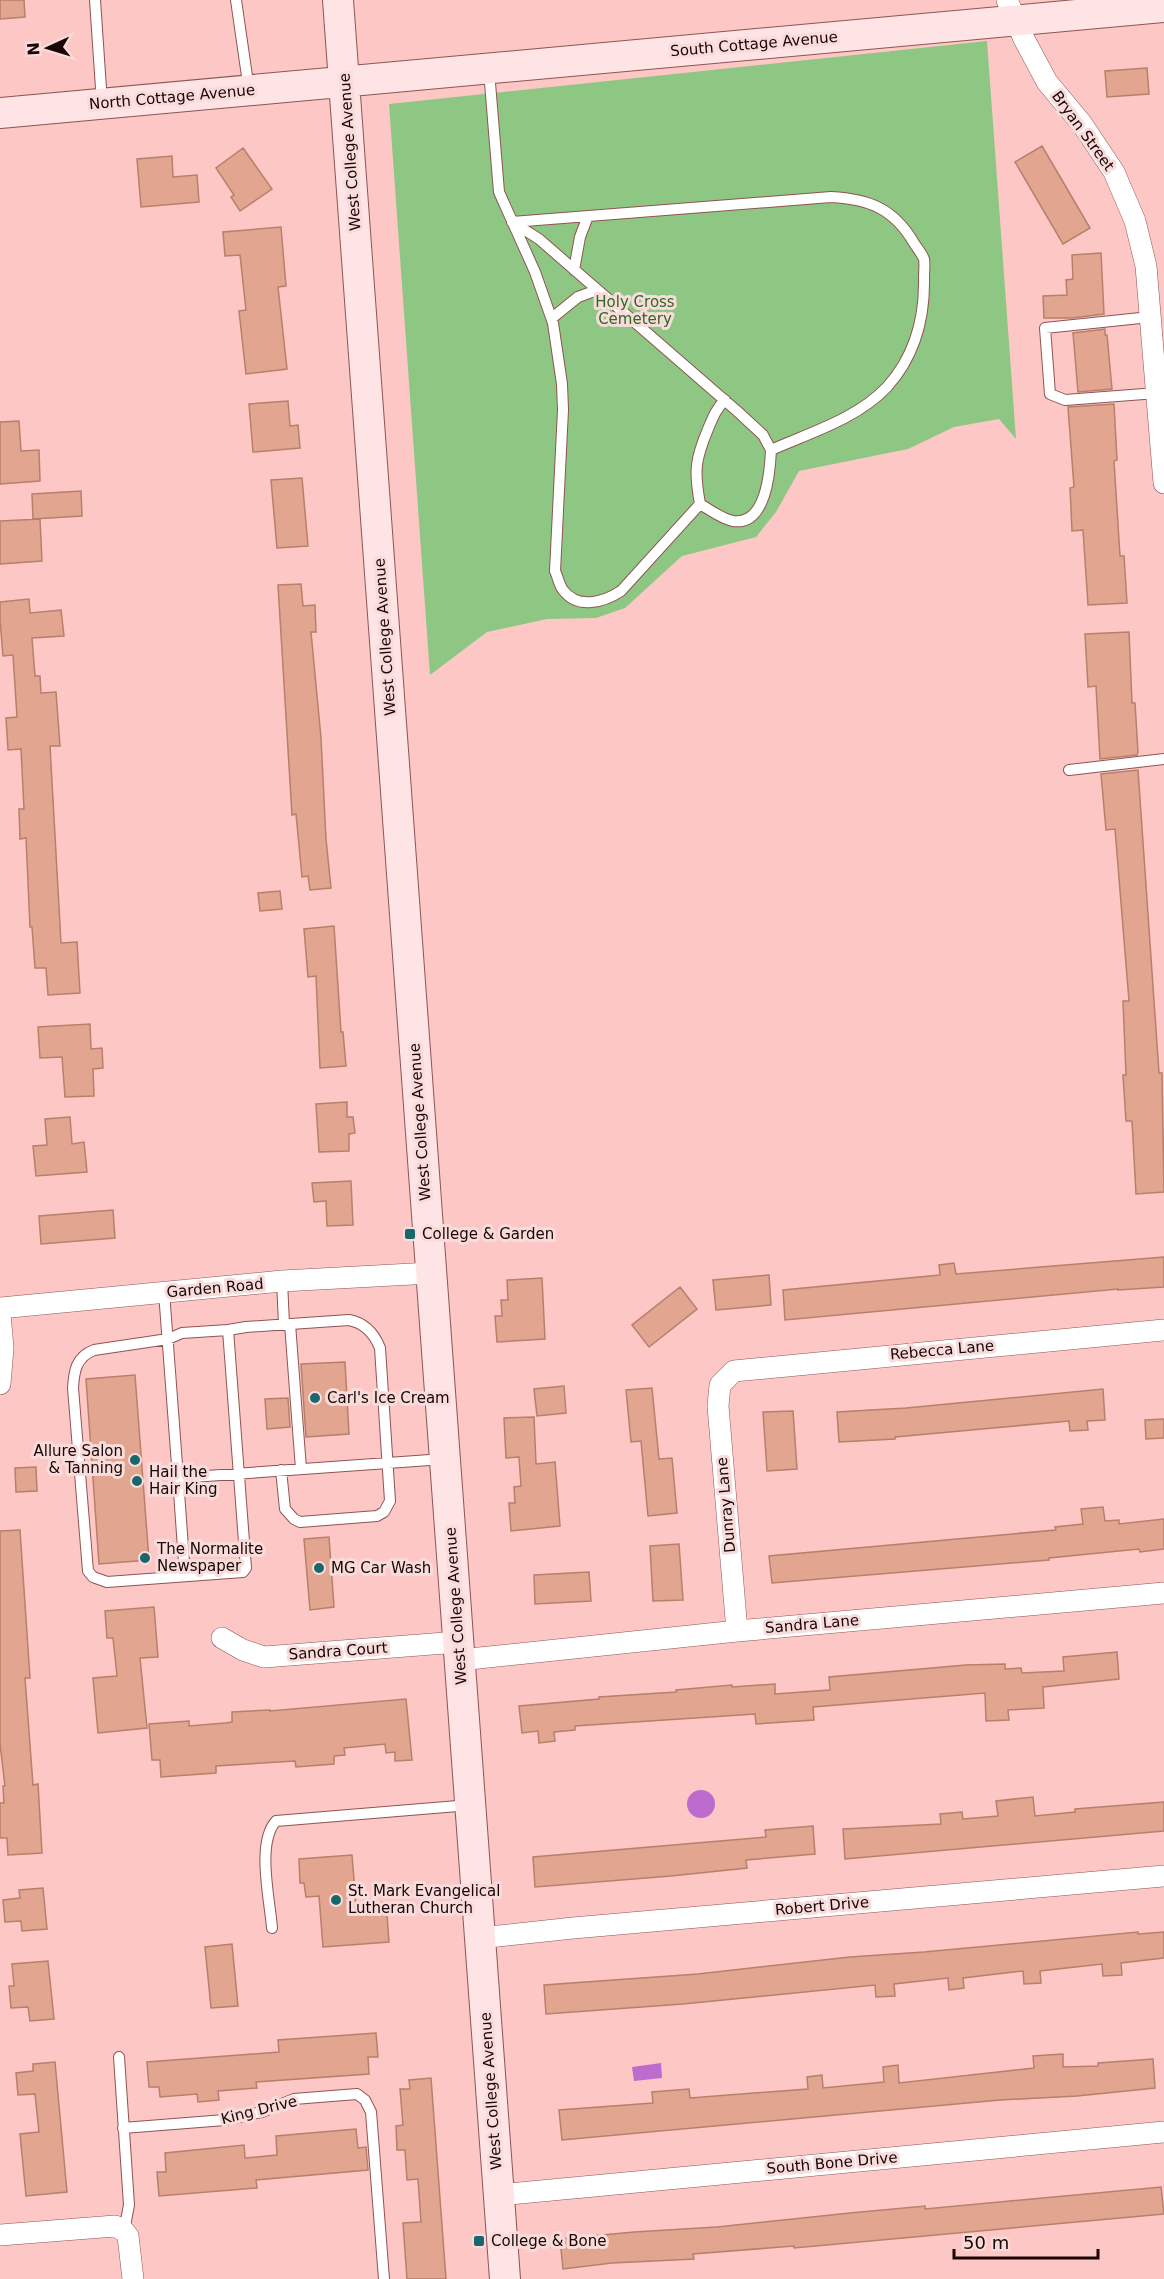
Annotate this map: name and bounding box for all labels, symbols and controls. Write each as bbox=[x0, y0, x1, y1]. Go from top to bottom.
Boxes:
north arrow bbox=[18, 18, 78, 78]
street label: South Cottage Avenue bbox=[669, 28, 839, 60]
text: N bbox=[24, 42, 43, 56]
street label: West College Avenue bbox=[336, 73, 364, 231]
street label: North Cottage Avenue bbox=[88, 81, 256, 113]
street label: Bryan Street bbox=[1048, 88, 1118, 175]
park label: Holy Cross Cemetery bbox=[595, 293, 675, 328]
street label: West College Avenue bbox=[371, 558, 399, 716]
street label: West College Avenue bbox=[406, 1043, 434, 1201]
place label: College & Garden bbox=[422, 1225, 554, 1243]
marker: College & Garden bbox=[403, 1227, 417, 1241]
street label: Garden Road bbox=[166, 1275, 264, 1301]
street label: Rebecca Lane bbox=[889, 1336, 995, 1364]
place label: Carl's Ice Cream bbox=[327, 1389, 450, 1407]
marker: Carl's Ice Cream bbox=[308, 1391, 322, 1405]
place label: Allure Salon & Tanning bbox=[33, 1442, 123, 1477]
marker: Allure Salon & Tanning bbox=[128, 1453, 142, 1467]
street label: Dunray Lane bbox=[713, 1456, 739, 1554]
place label: Hail the Hair King bbox=[149, 1463, 218, 1498]
marker: Hail the Hair King bbox=[130, 1474, 144, 1488]
street label: West College Avenue bbox=[442, 1527, 470, 1685]
place label: The Normalite Newspaper bbox=[156, 1540, 263, 1575]
marker: The Normalite Newspaper bbox=[138, 1551, 152, 1565]
place label: MG Car Wash bbox=[331, 1559, 431, 1577]
marker: MG Car Wash bbox=[312, 1561, 326, 1575]
street label: Sandra Lane bbox=[764, 1611, 860, 1637]
street label: Sandra Court bbox=[288, 1639, 388, 1663]
place label: St. Mark Evangelical Lutheran Church bbox=[348, 1882, 500, 1917]
marker: St. Mark Evangelical Lutheran Church bbox=[329, 1893, 343, 1907]
street label: Robert Drive bbox=[774, 1893, 870, 1919]
street label: West College Avenue bbox=[477, 2012, 505, 2170]
street label: King Drive bbox=[219, 2092, 299, 2128]
street label: South Bone Drive bbox=[766, 2148, 898, 2178]
scale bar bbox=[954, 2222, 1098, 2260]
place label: College & Bone bbox=[491, 2232, 606, 2250]
text: 50 m bbox=[963, 2232, 1009, 2253]
marker: College & Bone bbox=[472, 2234, 486, 2248]

